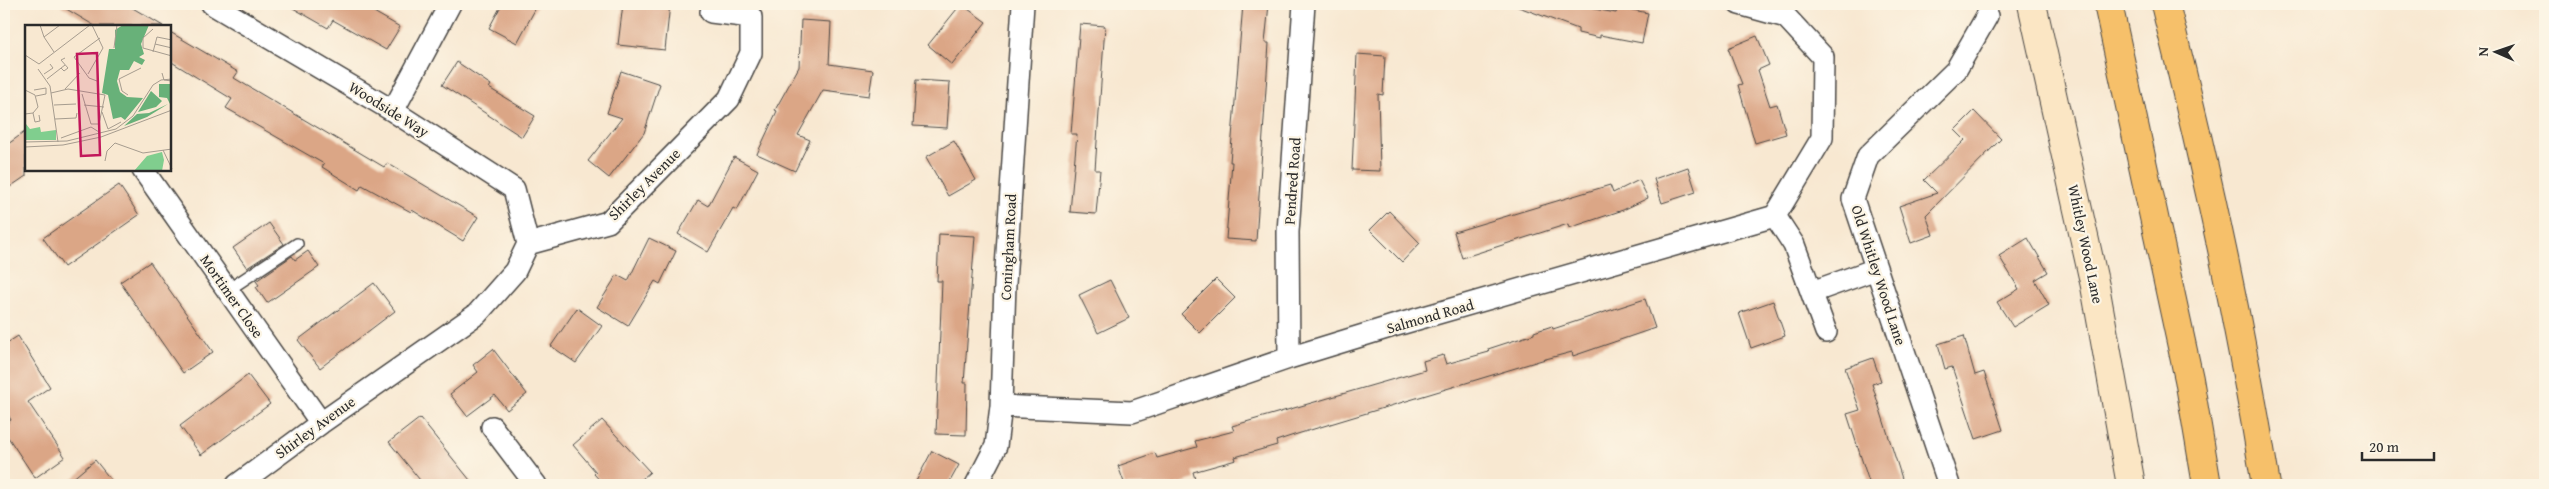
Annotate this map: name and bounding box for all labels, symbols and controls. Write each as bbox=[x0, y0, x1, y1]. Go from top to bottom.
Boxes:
inset map bbox=[25, 25, 171, 171]
north arrow bbox=[2472, 28, 2522, 78]
text: N bbox=[2473, 46, 2493, 57]
street label: Woodside Way bbox=[345, 76, 433, 142]
street label: Pendred Road bbox=[1278, 137, 1306, 225]
street label: Shirley Avenue bbox=[603, 143, 685, 225]
street label: Whitley Wood Lane bbox=[2063, 182, 2109, 306]
street label: Coningham Road bbox=[995, 193, 1021, 301]
street label: Old Whitley Wood Lane bbox=[1846, 202, 1912, 348]
street label: Mortimer Close bbox=[195, 250, 269, 342]
street label: Salmond Road bbox=[1384, 294, 1476, 338]
street label: Shirley Avenue bbox=[271, 391, 359, 463]
scale bar bbox=[2362, 429, 2434, 461]
text: 20 m bbox=[2369, 436, 2400, 457]

